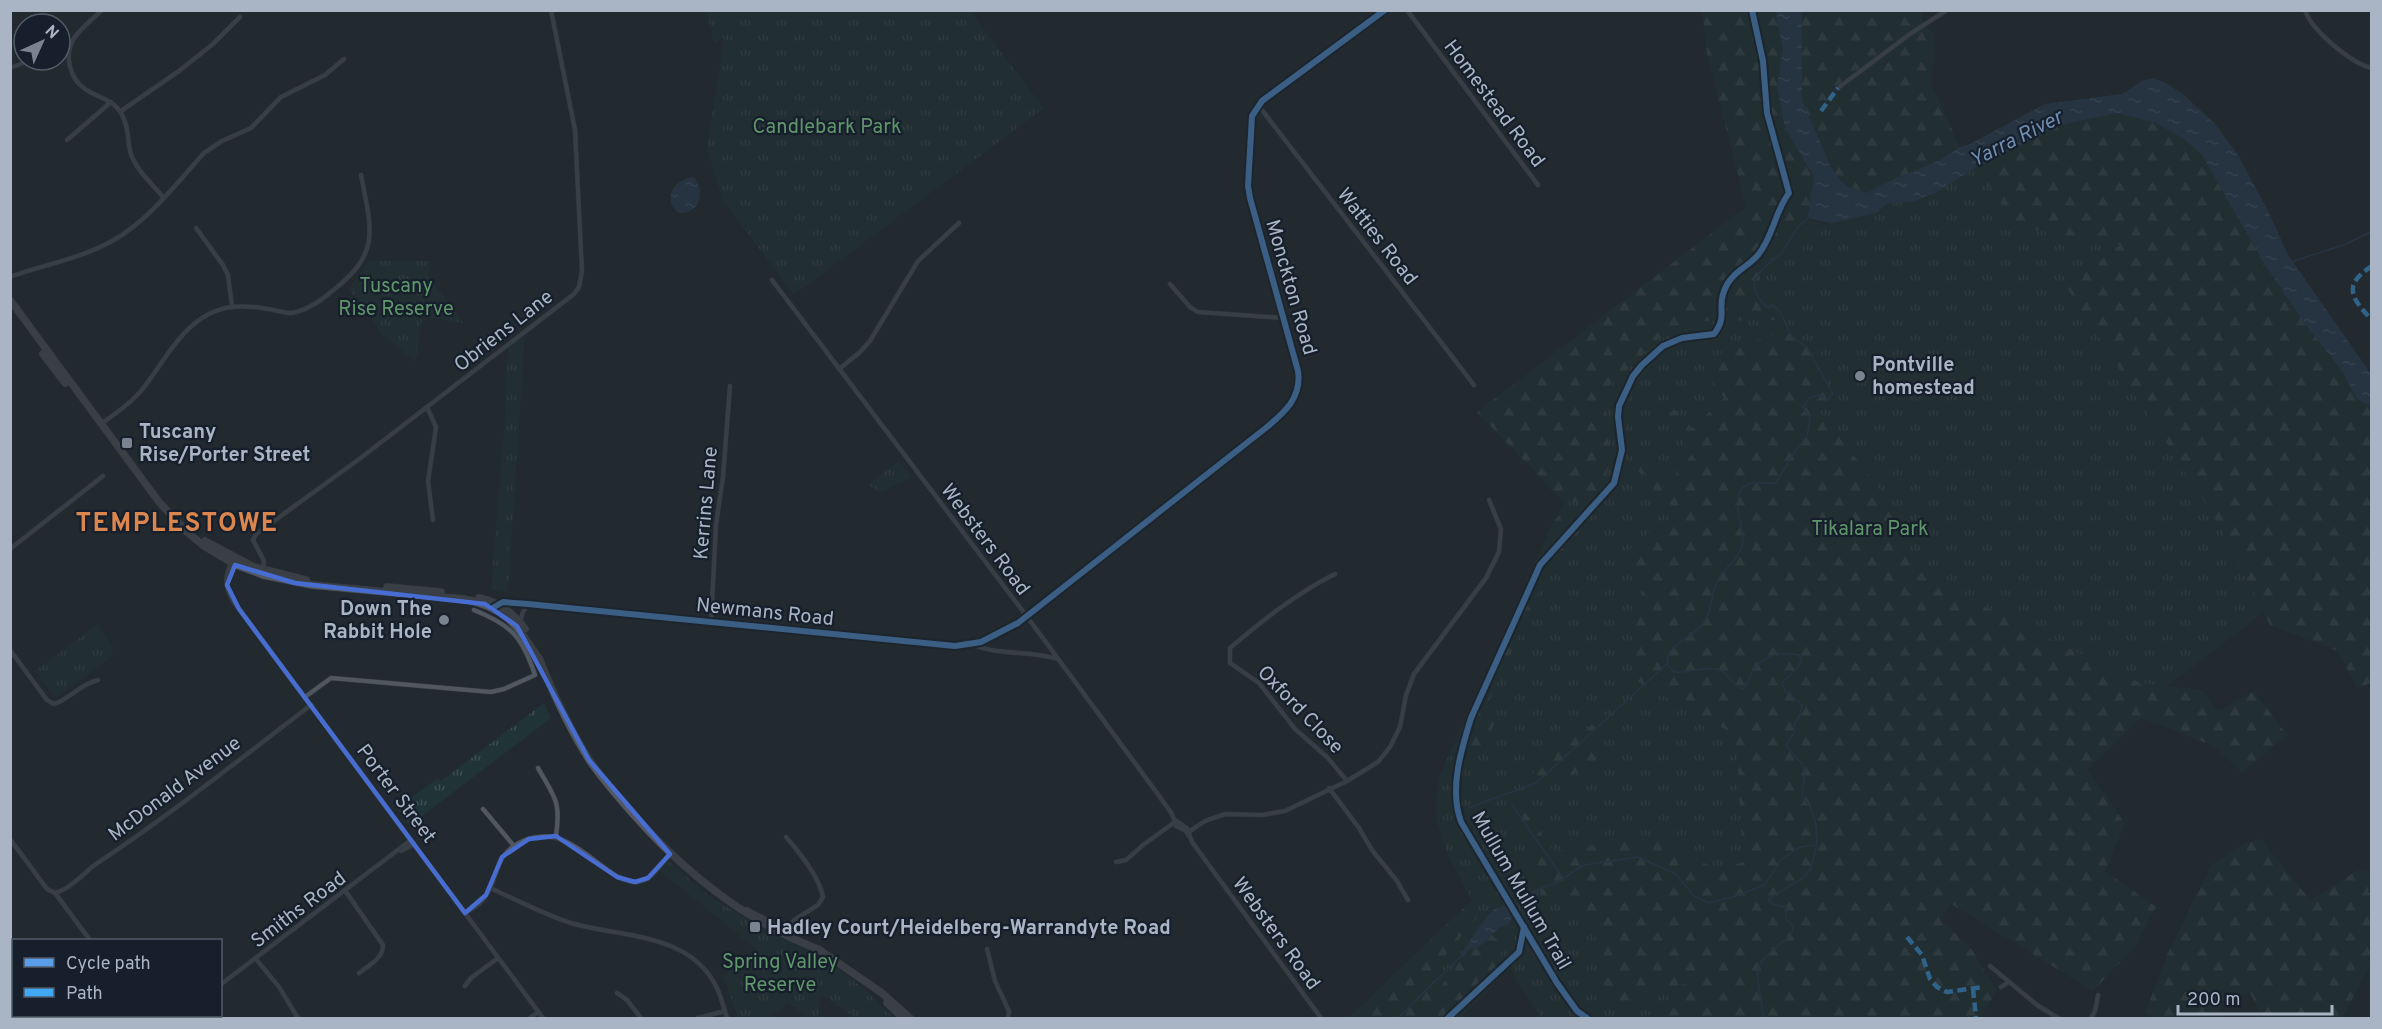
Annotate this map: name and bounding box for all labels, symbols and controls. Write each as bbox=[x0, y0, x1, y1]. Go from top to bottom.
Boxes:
north arrow bbox=[12, 12, 72, 72]
text: N bbox=[40, 22, 62, 44]
street label: Homestead Road bbox=[1437, 35, 1550, 173]
water label: Yarra River bbox=[1966, 104, 2070, 174]
park label: Candlebark Park bbox=[752, 115, 902, 141]
street label: Watties Road bbox=[1330, 183, 1423, 291]
street label: Monckton Road bbox=[1258, 217, 1322, 358]
park label: Tuscany Rise Reserve bbox=[338, 274, 454, 323]
street label: Obriens Lane bbox=[449, 285, 559, 378]
place label: Pontville homestead bbox=[1872, 353, 1975, 402]
marker: Pontville homestead bbox=[1853, 369, 1867, 383]
place label: Tuscany Rise/Porter Street bbox=[139, 420, 310, 469]
marker: Tuscany Rise/Porter Street bbox=[120, 436, 134, 450]
street label: Kerrins Lane bbox=[689, 445, 725, 561]
street label: Websters Road bbox=[934, 479, 1035, 601]
district label: TEMPLESTOWE bbox=[75, 508, 279, 541]
park label: Tikalara Park bbox=[1811, 517, 1929, 543]
street label: Newmans Road bbox=[695, 593, 835, 633]
place label: Down The Rabbit Hole bbox=[323, 597, 432, 646]
marker: Down The Rabbit Hole bbox=[437, 613, 451, 627]
street label: Oxford Close bbox=[1251, 660, 1348, 760]
street label: McDonald Avenue bbox=[104, 731, 247, 848]
street label: Porter Street bbox=[350, 739, 441, 849]
street label: Mullum Mullum Trail bbox=[1464, 807, 1576, 975]
street label: Smiths Road bbox=[246, 866, 352, 955]
street label: Websters Road bbox=[1226, 872, 1325, 996]
place label: Hadley Court/Heidelberg-Warrandyte Road bbox=[767, 916, 1171, 942]
marker: Hadley Court/Heidelberg-Warrandyte Road bbox=[748, 920, 762, 934]
legend bbox=[12, 939, 222, 1017]
park label: Spring Valley Reserve bbox=[722, 950, 838, 999]
text: Cycle path bbox=[66, 953, 151, 976]
scale bar bbox=[2178, 978, 2332, 1016]
text: Path bbox=[66, 983, 103, 1006]
text: 200 m bbox=[2187, 989, 2240, 1012]

